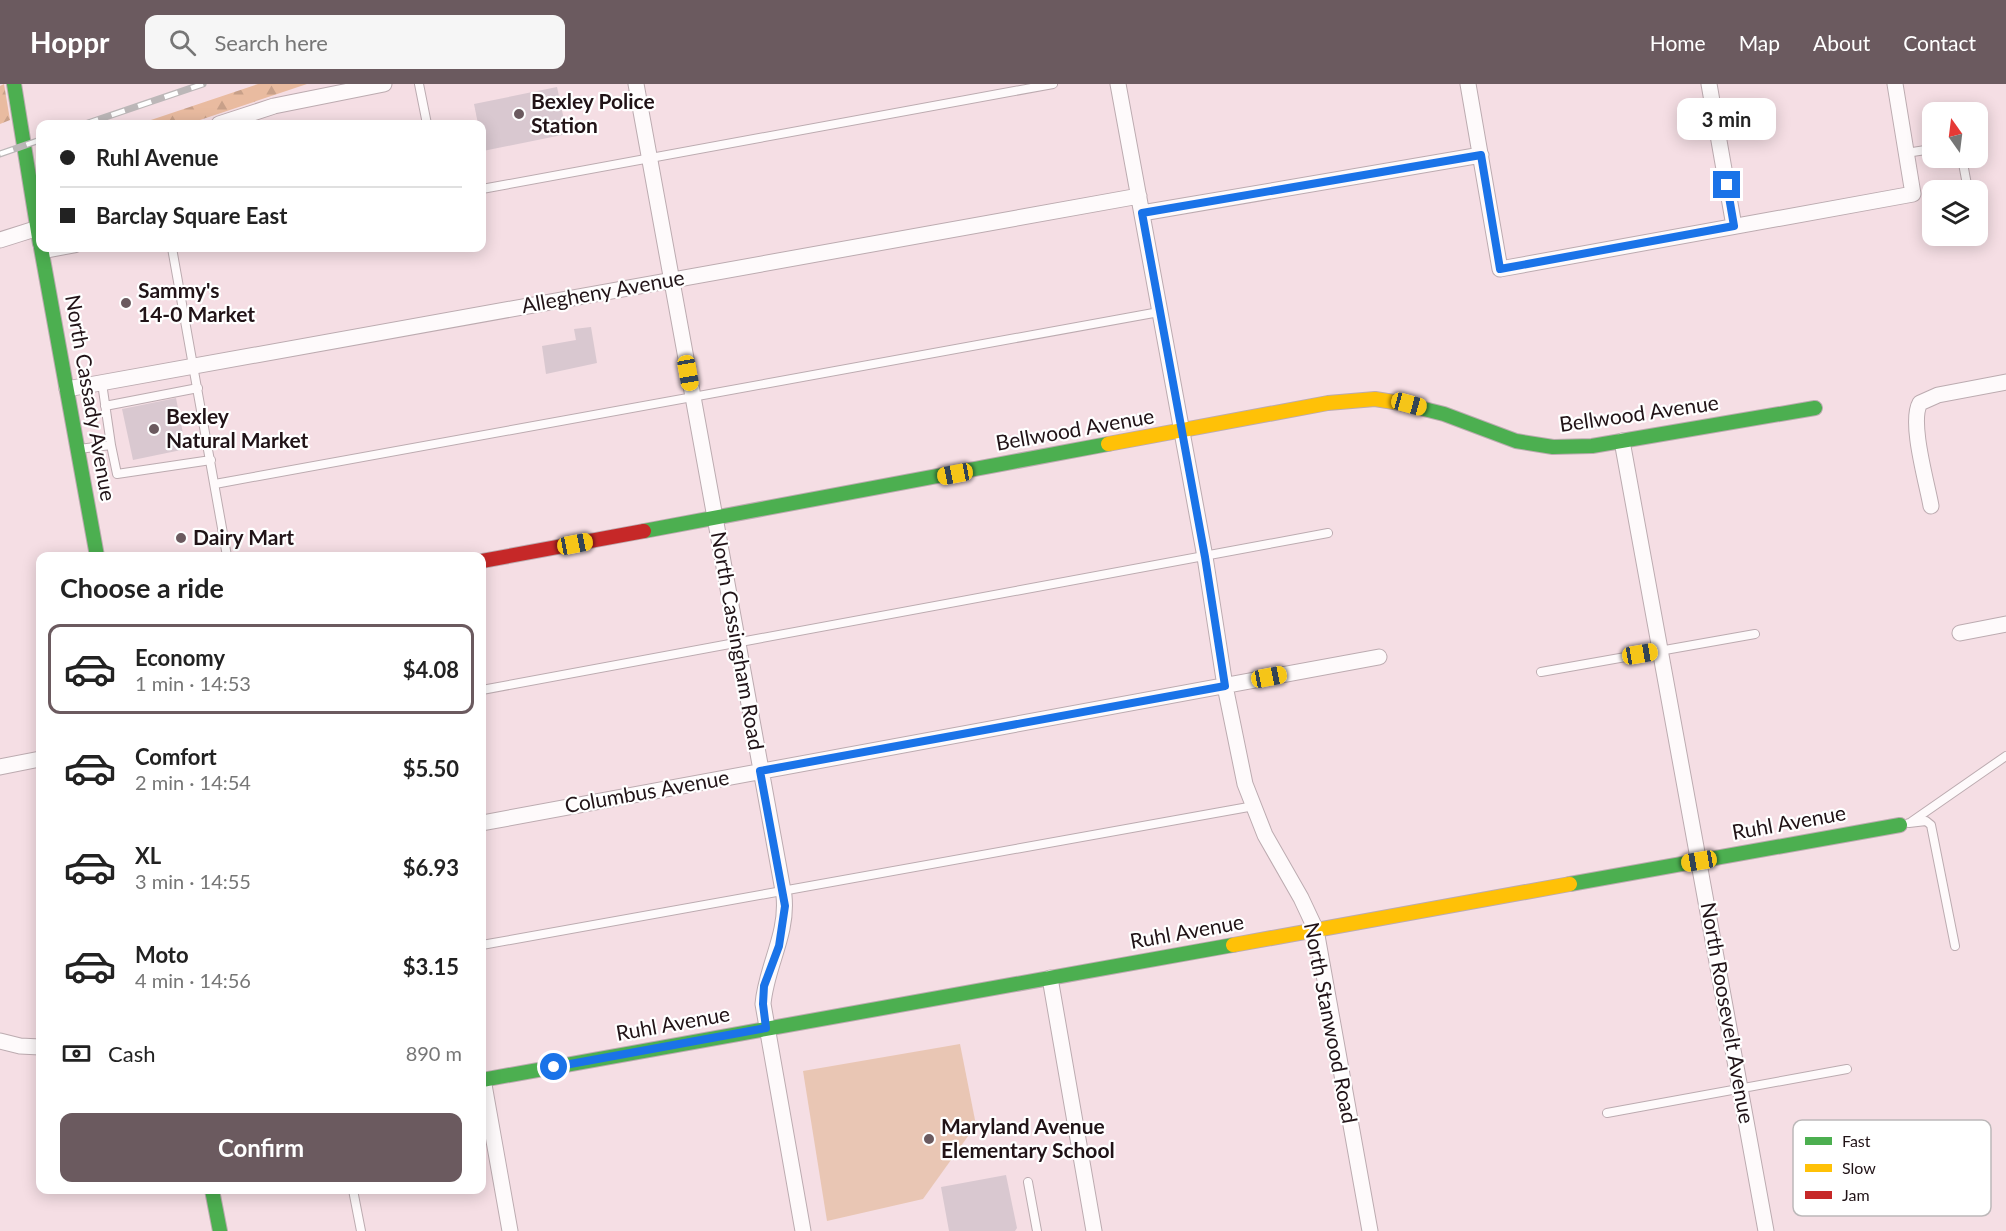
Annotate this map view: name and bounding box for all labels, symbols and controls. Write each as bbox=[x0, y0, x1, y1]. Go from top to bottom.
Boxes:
search box bbox=[145, 15, 565, 69]
text: Hoppr bbox=[30, 25, 109, 59]
icon: search bbox=[166, 26, 199, 59]
text: Search here bbox=[214, 29, 328, 56]
text: Home bbox=[1650, 30, 1706, 55]
text: Map bbox=[1739, 30, 1780, 55]
text: About bbox=[1813, 30, 1870, 55]
text: Contact bbox=[1903, 30, 1976, 55]
place label: Bexley Police Station bbox=[531, 88, 655, 137]
callout: 3 min bbox=[1678, 98, 1776, 140]
north arrow bbox=[1922, 102, 1988, 168]
map controls bbox=[1922, 102, 1988, 246]
marker: Bexley Police Station bbox=[512, 107, 526, 121]
text: 3 min bbox=[1702, 107, 1751, 131]
text: Ruhl Avenue bbox=[96, 144, 219, 171]
route end bbox=[1713, 171, 1740, 198]
button: layers bbox=[1922, 180, 1988, 246]
text: Barclay Square East bbox=[96, 202, 287, 229]
street label: Allegheny Avenue bbox=[519, 264, 686, 317]
place label: Sammy's 14-0 Market bbox=[138, 277, 255, 326]
street label: North Cassady Avenue bbox=[61, 293, 122, 503]
marker: Sammy's 14-0 Market bbox=[119, 296, 133, 310]
car bbox=[676, 354, 700, 392]
street label: Bellwood Avenue bbox=[1558, 389, 1720, 436]
car bbox=[1389, 391, 1429, 417]
street label: Bellwood Avenue bbox=[994, 402, 1156, 455]
place label: Bexley Natural Market bbox=[166, 403, 309, 452]
marker: Bexley Natural Market bbox=[147, 422, 161, 436]
car bbox=[936, 462, 974, 486]
place label: Dairy Mart bbox=[193, 524, 294, 549]
street label: North Cassingham Road bbox=[707, 529, 770, 752]
marker: Dairy Mart bbox=[174, 531, 188, 545]
car bbox=[556, 532, 594, 556]
text: Choose a ride bbox=[60, 571, 224, 604]
icon: car bbox=[63, 642, 117, 696]
car bbox=[1621, 642, 1659, 666]
text: Economy bbox=[135, 644, 225, 671]
text: $4.08 bbox=[403, 656, 459, 683]
car bbox=[1250, 665, 1288, 689]
text: 1 min · 14:53 bbox=[135, 671, 251, 695]
icon: car bbox=[63, 741, 117, 795]
text: Comfort bbox=[135, 743, 217, 770]
text: $5.50 bbox=[403, 755, 459, 782]
street label: Columbus Avenue bbox=[563, 764, 731, 817]
text: 2 min · 14:54 bbox=[135, 770, 251, 794]
street label: Ruhl Avenue bbox=[1730, 799, 1848, 844]
icon: car bbox=[63, 840, 117, 894]
text: XL bbox=[135, 842, 161, 869]
car bbox=[1680, 849, 1718, 873]
text: $6.93 bbox=[403, 854, 459, 881]
text: 3 min · 14:55 bbox=[135, 869, 251, 893]
street label: North Roosevelt Avenue bbox=[1697, 900, 1760, 1125]
street label: Ruhl Avenue bbox=[1128, 908, 1246, 953]
street label: North Stanwood Road bbox=[1300, 920, 1363, 1125]
icon: car bbox=[63, 939, 117, 993]
text: Moto bbox=[135, 941, 189, 968]
text: $3.15 bbox=[403, 953, 459, 980]
text: 4 min · 14:56 bbox=[135, 968, 251, 992]
street label: Ruhl Avenue bbox=[614, 1000, 732, 1045]
icon: cash bbox=[60, 1037, 93, 1070]
text: Cash bbox=[108, 1040, 155, 1067]
text: 890 m bbox=[406, 1041, 462, 1065]
route start bbox=[540, 1053, 567, 1080]
button: Confirm bbox=[60, 1113, 462, 1182]
place label: Maryland Avenue Elementary School bbox=[941, 1113, 1115, 1162]
legend bbox=[1793, 1120, 1991, 1216]
text: Fast bbox=[1842, 1131, 1871, 1150]
marker: Maryland Avenue Elementary School bbox=[922, 1132, 936, 1146]
text: Slow bbox=[1842, 1158, 1876, 1177]
text: Jam bbox=[1842, 1185, 1870, 1204]

